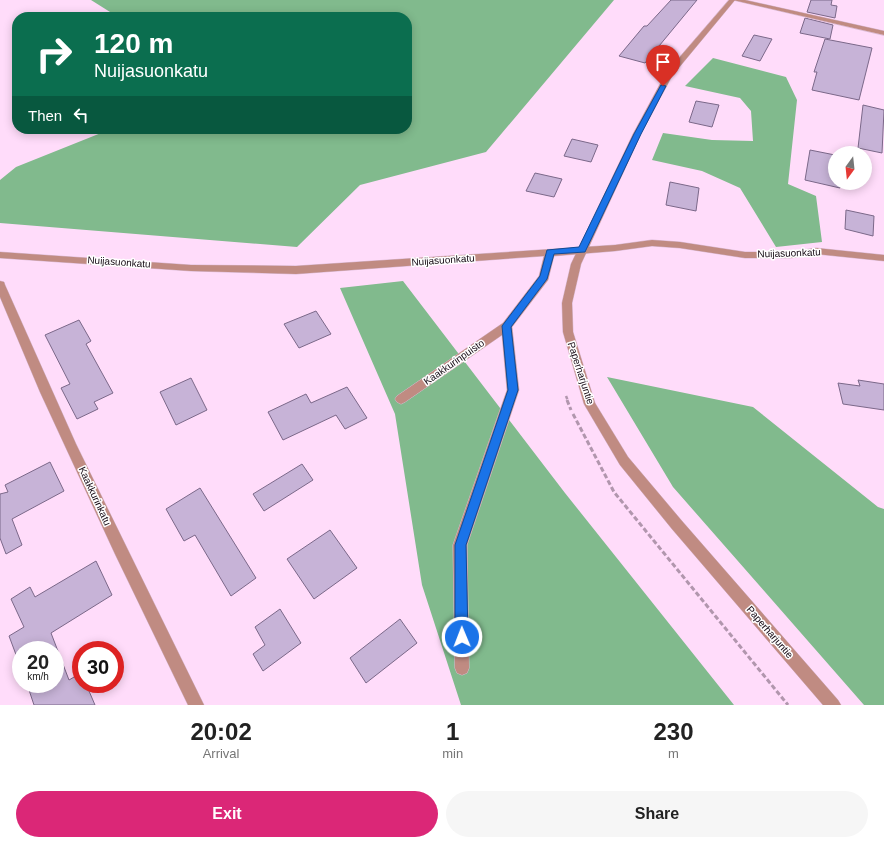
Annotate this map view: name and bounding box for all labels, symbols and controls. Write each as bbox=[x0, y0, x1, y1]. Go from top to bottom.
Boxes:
icon: right bbox=[28, 28, 80, 80]
text: 120 m bbox=[94, 28, 173, 59]
pin bbox=[646, 45, 680, 86]
icon: arrive bbox=[652, 51, 674, 73]
text: Nuijasuonkatu bbox=[94, 61, 208, 81]
icon: left bbox=[70, 104, 92, 126]
text: Then bbox=[28, 107, 62, 124]
north arrow bbox=[828, 146, 872, 190]
map controls bbox=[828, 146, 872, 190]
street label: Nuijasuonkatu bbox=[757, 246, 821, 260]
street label: Nuijasuonkatu bbox=[411, 252, 475, 268]
street label: Nuijasuonkatu bbox=[87, 254, 151, 270]
street label: Kaakkurinpuisto bbox=[422, 337, 487, 387]
street label: Paperharjuntie bbox=[566, 340, 596, 406]
street label: Kaakkurinkatu bbox=[77, 465, 113, 527]
street label: Paperharjuntie bbox=[745, 604, 796, 660]
position arrow bbox=[441, 616, 483, 658]
speed limit sign: 30 bbox=[72, 641, 124, 693]
text: 20 bbox=[27, 651, 49, 673]
text: km/h bbox=[27, 671, 49, 682]
text: 20:02 bbox=[190, 718, 252, 745]
text: 1 bbox=[446, 718, 459, 745]
text: 230 bbox=[654, 718, 694, 745]
text: Arrival bbox=[203, 746, 240, 761]
text: min bbox=[442, 746, 463, 761]
text: m bbox=[668, 746, 679, 761]
button: Exit bbox=[16, 791, 438, 837]
button: Share bbox=[446, 791, 868, 837]

